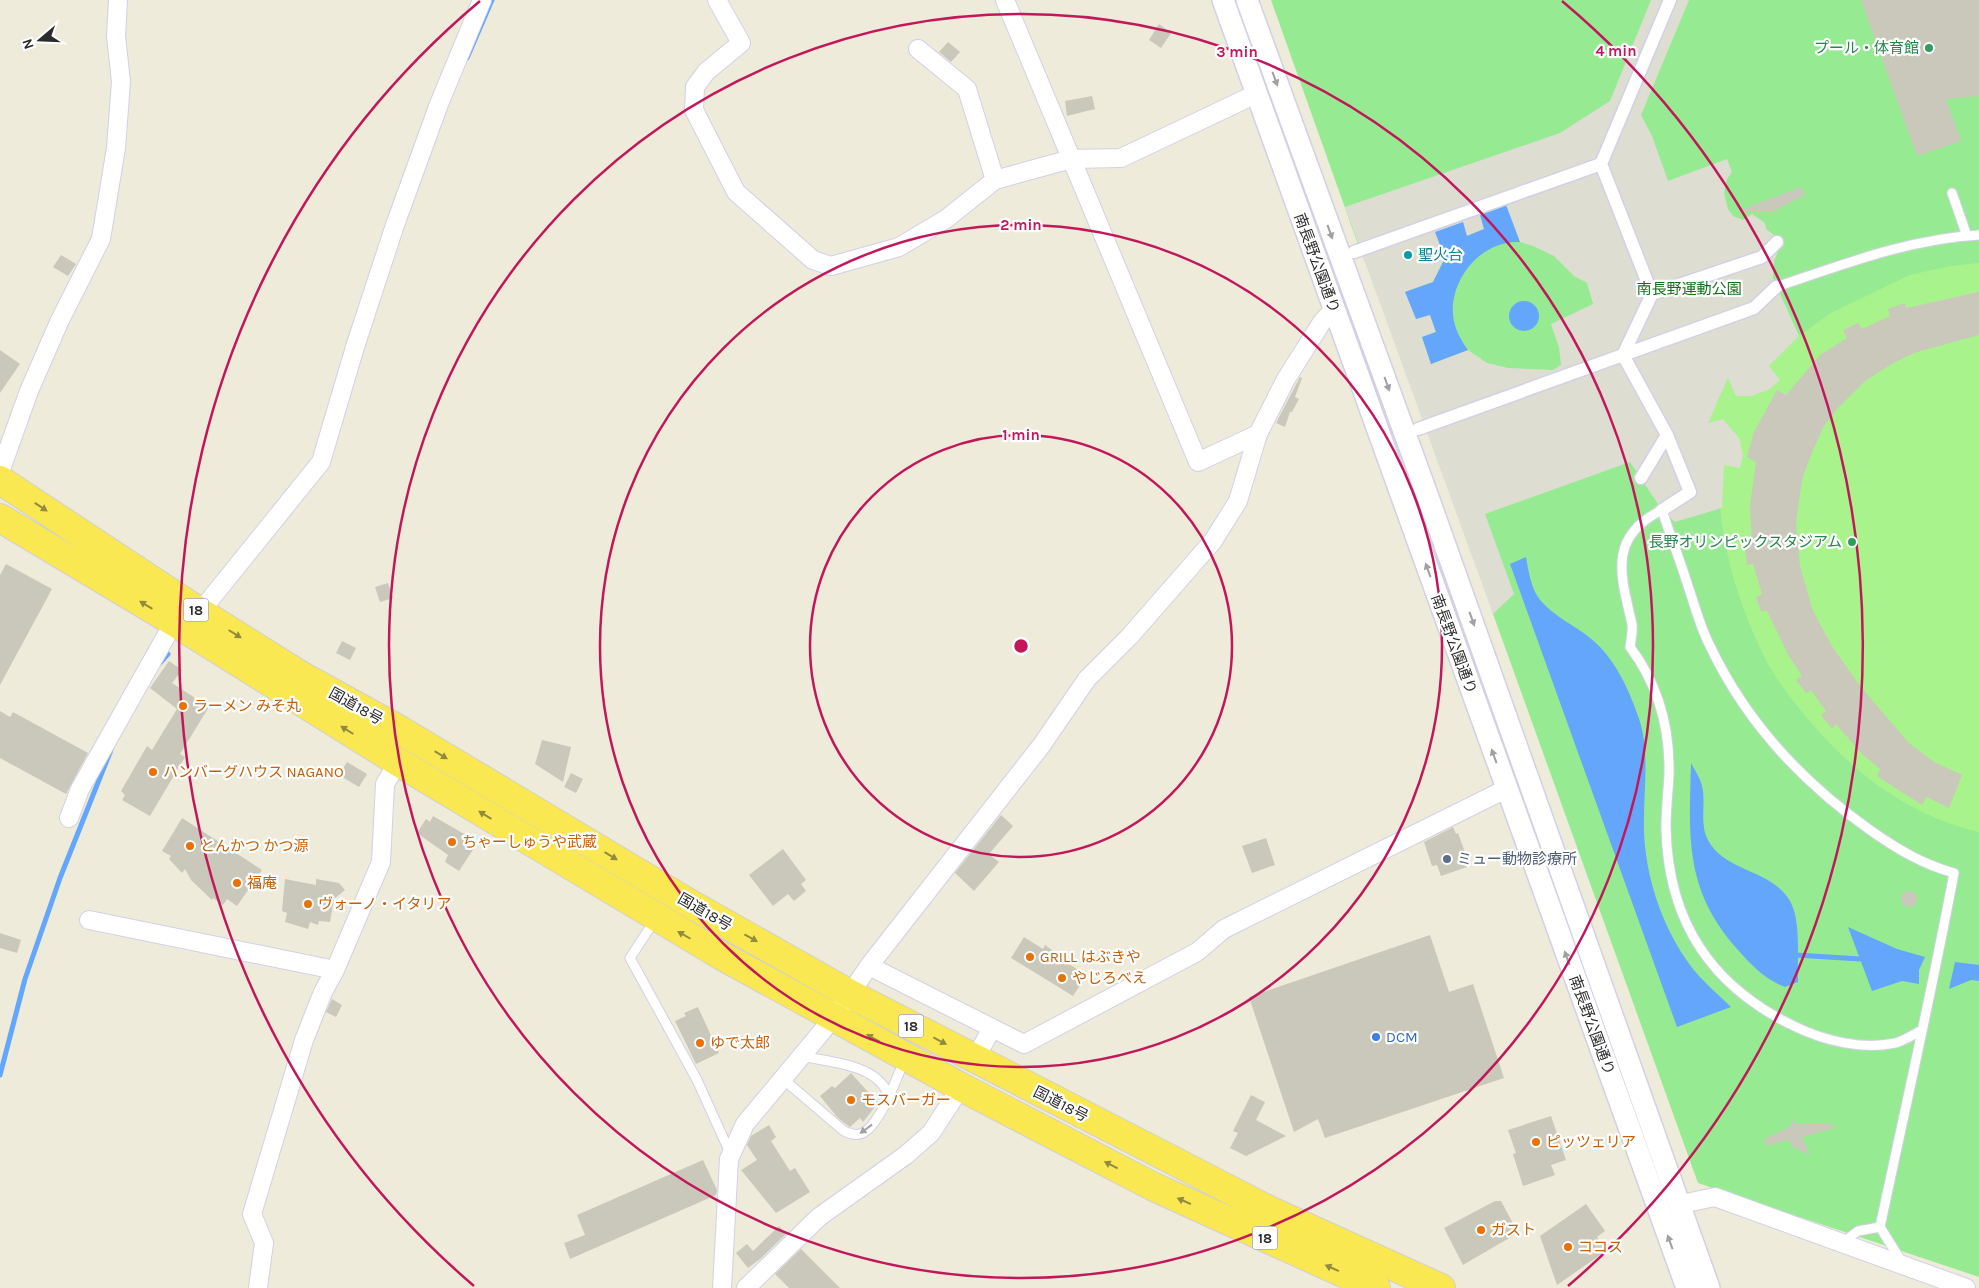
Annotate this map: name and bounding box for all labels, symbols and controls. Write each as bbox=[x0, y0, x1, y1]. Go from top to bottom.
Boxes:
north arrow bbox=[15, 15, 65, 65]
text: N bbox=[19, 37, 38, 52]
place label: プール・体育館 bbox=[1814, 39, 1919, 57]
text: 4 min bbox=[1595, 42, 1637, 60]
marker: プール・体育館 bbox=[1923, 42, 1935, 54]
text: 3 min bbox=[1216, 43, 1258, 61]
one-way arrow bbox=[1272, 72, 1280, 87]
street label: 南長野公園通り bbox=[1291, 211, 1343, 315]
text: 2 min bbox=[1000, 216, 1042, 234]
one-way arrow bbox=[1326, 225, 1334, 240]
place label: 聖火台 bbox=[1418, 246, 1463, 264]
marker: 聖火台 bbox=[1402, 249, 1414, 261]
park label: 南長野運動公園 bbox=[1636, 280, 1742, 298]
one-way arrow bbox=[1383, 377, 1391, 392]
text: 1 min bbox=[1002, 426, 1040, 444]
one-way arrow bbox=[34, 502, 47, 512]
place label: 長野オリンピックスタジアム bbox=[1648, 533, 1842, 551]
marker: 長野オリンピックスタジアム bbox=[1846, 536, 1858, 548]
one-way arrow bbox=[1423, 562, 1431, 577]
street label: 南長野公園通り bbox=[1428, 592, 1480, 696]
road number: 18 bbox=[184, 598, 208, 622]
one-way arrow bbox=[138, 601, 153, 609]
one-way arrow bbox=[1468, 612, 1476, 627]
one-way arrow bbox=[229, 630, 242, 639]
centre of rings bbox=[1012, 637, 1030, 655]
street label: 国道18号 bbox=[326, 684, 386, 728]
place label: ラーメン みそ丸 bbox=[193, 697, 301, 715]
marker: ラーメン みそ丸 bbox=[177, 700, 189, 712]
one-way arrow bbox=[340, 725, 353, 734]
one-way arrow bbox=[1490, 748, 1497, 763]
one-way arrow bbox=[435, 750, 448, 759]
place label: ハンバーグハウス NAGANO bbox=[163, 763, 344, 781]
marker: ハンバーグハウス NAGANO bbox=[147, 766, 159, 778]
one-way arrow bbox=[479, 810, 492, 819]
place label: ちゃーしゅうや武蔵 bbox=[462, 833, 597, 851]
marker: ちゃーしゅうや武蔵 bbox=[446, 836, 458, 848]
place label: とんかつ かつ源 bbox=[200, 837, 309, 855]
marker: とんかつ かつ源 bbox=[184, 840, 196, 852]
place label: ミュー動物診療所 bbox=[1457, 850, 1577, 868]
one-way arrow bbox=[604, 852, 617, 861]
marker: ミュー動物診療所 bbox=[1441, 853, 1453, 865]
place label: 福庵 bbox=[247, 874, 277, 892]
marker: 福庵 bbox=[231, 877, 243, 889]
street label: 国道18号 bbox=[675, 889, 735, 935]
place label: ヴォーノ・イタリア bbox=[318, 895, 452, 913]
marker: ヴォーノ・イタリア bbox=[302, 898, 314, 910]
one-way arrow bbox=[678, 930, 691, 939]
one-way arrow bbox=[744, 934, 758, 943]
place label: GRILL はぶきや bbox=[1040, 948, 1141, 966]
one-way arrow bbox=[1563, 950, 1570, 965]
marker: GRILL はぶきや bbox=[1024, 951, 1036, 963]
place label: やじろべえ bbox=[1072, 969, 1147, 987]
marker: やじろべえ bbox=[1056, 972, 1068, 984]
street label: 南長野公園通り bbox=[1566, 973, 1618, 1077]
road number: 18 bbox=[898, 1014, 924, 1038]
place label: DCM bbox=[1386, 1028, 1418, 1046]
marker: DCM bbox=[1370, 1031, 1382, 1043]
place label: ゆで太郎 bbox=[710, 1034, 770, 1052]
one-way arrow bbox=[866, 1034, 879, 1043]
marker: ゆで太郎 bbox=[694, 1037, 706, 1049]
one-way arrow bbox=[933, 1037, 947, 1045]
street label: 国道18号 bbox=[1031, 1083, 1091, 1125]
place label: モスバーガー bbox=[861, 1091, 951, 1109]
marker: モスバーガー bbox=[845, 1094, 857, 1106]
one-way arrow bbox=[859, 1124, 873, 1134]
place label: ピッツェリア bbox=[1546, 1133, 1636, 1151]
marker: ピッツェリア bbox=[1530, 1136, 1542, 1148]
one-way arrow bbox=[1104, 1161, 1118, 1169]
one-way arrow bbox=[1177, 1196, 1191, 1204]
place label: ガスト bbox=[1491, 1221, 1536, 1239]
marker: ガスト bbox=[1475, 1224, 1487, 1236]
road number: 18 bbox=[1252, 1226, 1278, 1250]
one-way arrow bbox=[1666, 1234, 1674, 1249]
place label: ココス bbox=[1578, 1238, 1623, 1256]
marker: ココス bbox=[1562, 1241, 1574, 1253]
one-way arrow bbox=[1325, 1263, 1339, 1271]

